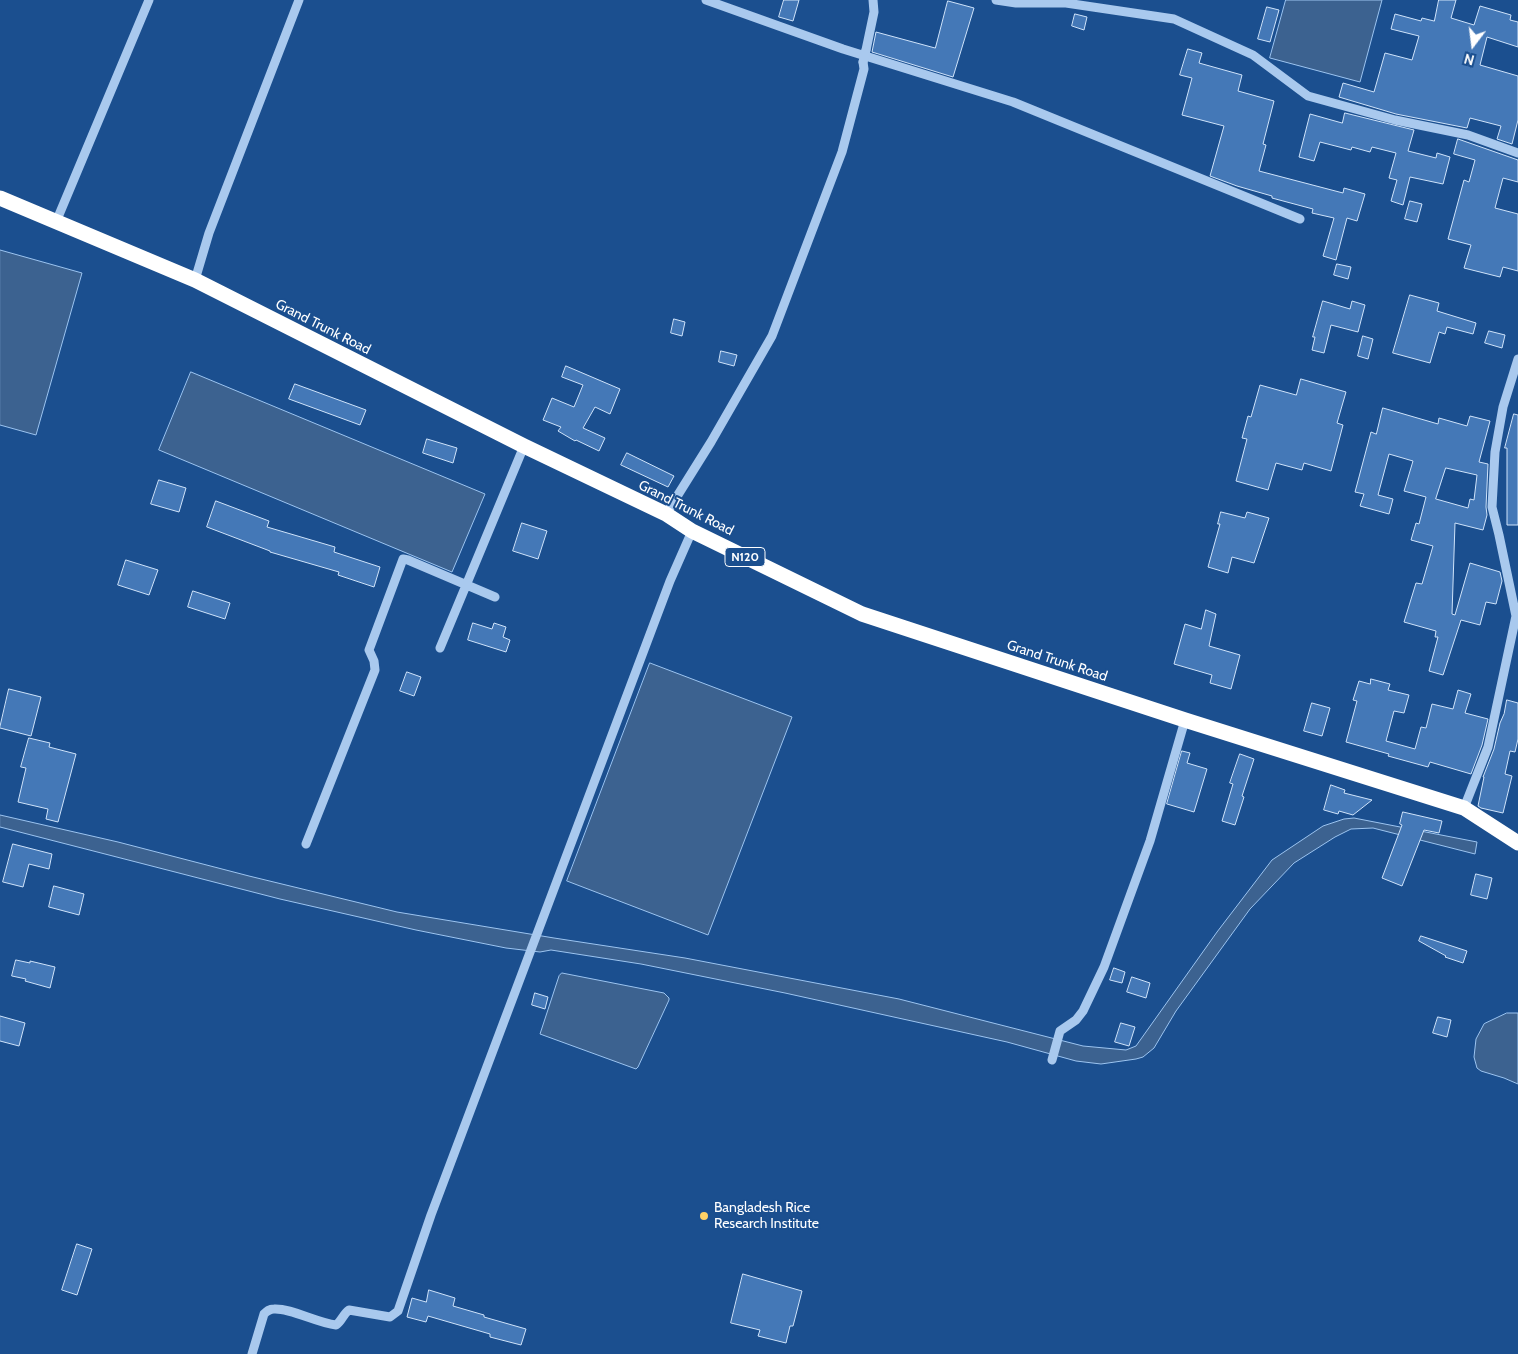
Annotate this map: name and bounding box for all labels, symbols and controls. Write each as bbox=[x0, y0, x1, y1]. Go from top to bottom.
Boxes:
north arrow bbox=[1448, 20, 1498, 70]
text: N bbox=[1462, 50, 1476, 69]
street label: Grand Trunk Road bbox=[273, 296, 373, 358]
street label: Grand Trunk Road bbox=[636, 477, 736, 539]
road number: N120 bbox=[725, 548, 765, 566]
street label: Grand Trunk Road bbox=[1005, 637, 1109, 685]
place label: Bangladesh Rice Research Institute bbox=[714, 1200, 819, 1232]
marker: Bangladesh Rice Research Institute bbox=[698, 1210, 710, 1222]

